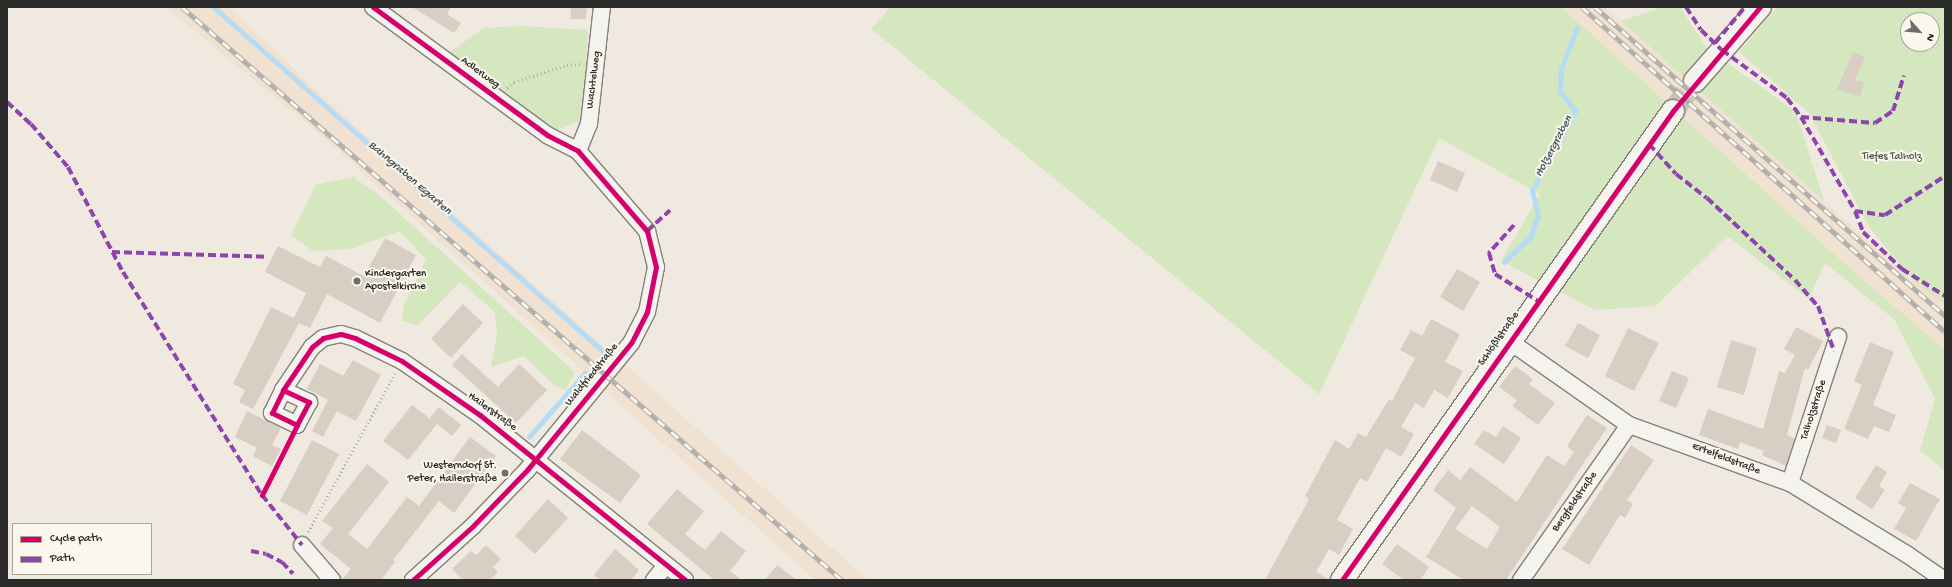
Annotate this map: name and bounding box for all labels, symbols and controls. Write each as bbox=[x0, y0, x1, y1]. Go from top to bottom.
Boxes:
north arrow bbox=[1900, 12, 1940, 52]
text: N bbox=[1923, 31, 1937, 43]
street label: Wachtelweg bbox=[584, 50, 604, 110]
street label: Adlerweg bbox=[458, 54, 502, 92]
water label: Holzergraben bbox=[1533, 114, 1577, 180]
water label: Bahngraben Egarten bbox=[364, 139, 454, 219]
park label: Tiefes Talholz bbox=[1862, 150, 1922, 164]
place label: Kindergarten Apostelkirche bbox=[365, 268, 426, 294]
marker: Kindergarten Apostelkirche bbox=[352, 276, 362, 286]
street label: Schlößlstraße bbox=[1476, 309, 1522, 369]
street label: Waldfriedstraße bbox=[563, 341, 621, 409]
street label: Talholzstraße bbox=[1798, 378, 1830, 442]
street label: Hailerstraße bbox=[465, 390, 519, 434]
street label: Ertelfeldstraße bbox=[1690, 440, 1762, 478]
place label: Westerndorf St. Peter, Hailerstraße bbox=[407, 460, 497, 486]
marker: Westerndorf St. Peter, Hailerstraße bbox=[500, 468, 510, 478]
street label: Bergfeldstraße bbox=[1549, 469, 1601, 535]
legend bbox=[12, 523, 152, 575]
text: Cycle path bbox=[50, 532, 102, 546]
text: Path bbox=[50, 552, 75, 566]

